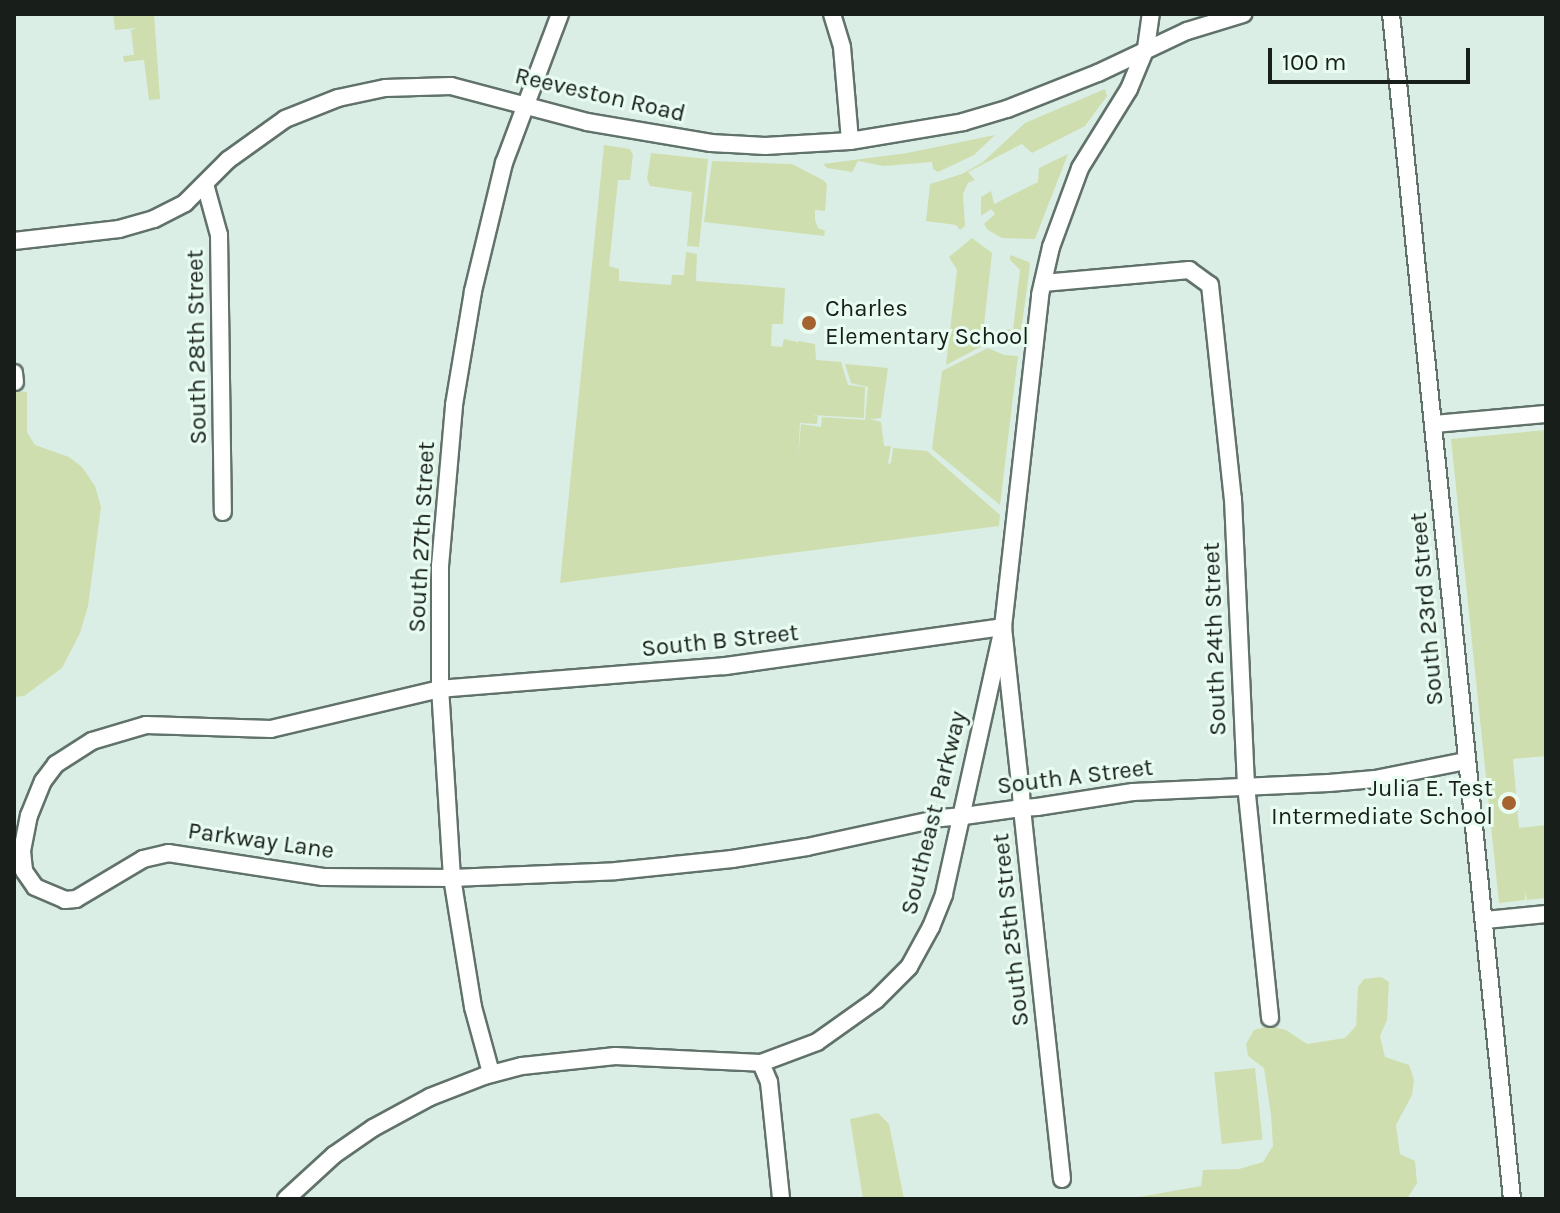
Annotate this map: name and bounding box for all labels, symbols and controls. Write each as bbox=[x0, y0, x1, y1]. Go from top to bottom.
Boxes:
scale bar bbox=[1272, 32, 1474, 82]
text: 100 m bbox=[1282, 48, 1347, 76]
street label: Reeveston Road bbox=[512, 61, 688, 129]
street label: South 28th Street bbox=[181, 249, 213, 445]
place label: Charles Elementary School bbox=[825, 295, 1029, 351]
marker: Charles Elementary School bbox=[800, 314, 818, 332]
street label: South 27th Street bbox=[403, 441, 441, 633]
street label: South 23rd Street bbox=[1404, 511, 1450, 707]
street label: South 24th Street bbox=[1197, 542, 1233, 736]
street label: South B Street bbox=[640, 618, 800, 664]
street label: Southeast Parkway bbox=[895, 708, 973, 918]
street label: South A Street bbox=[995, 753, 1155, 801]
place label: Julia E. Test Intermediate School bbox=[1271, 775, 1493, 831]
marker: Julia E. Test Intermediate School bbox=[1500, 794, 1518, 812]
street label: Parkway Lane bbox=[186, 816, 336, 866]
street label: South 25th Street bbox=[987, 832, 1035, 1028]

